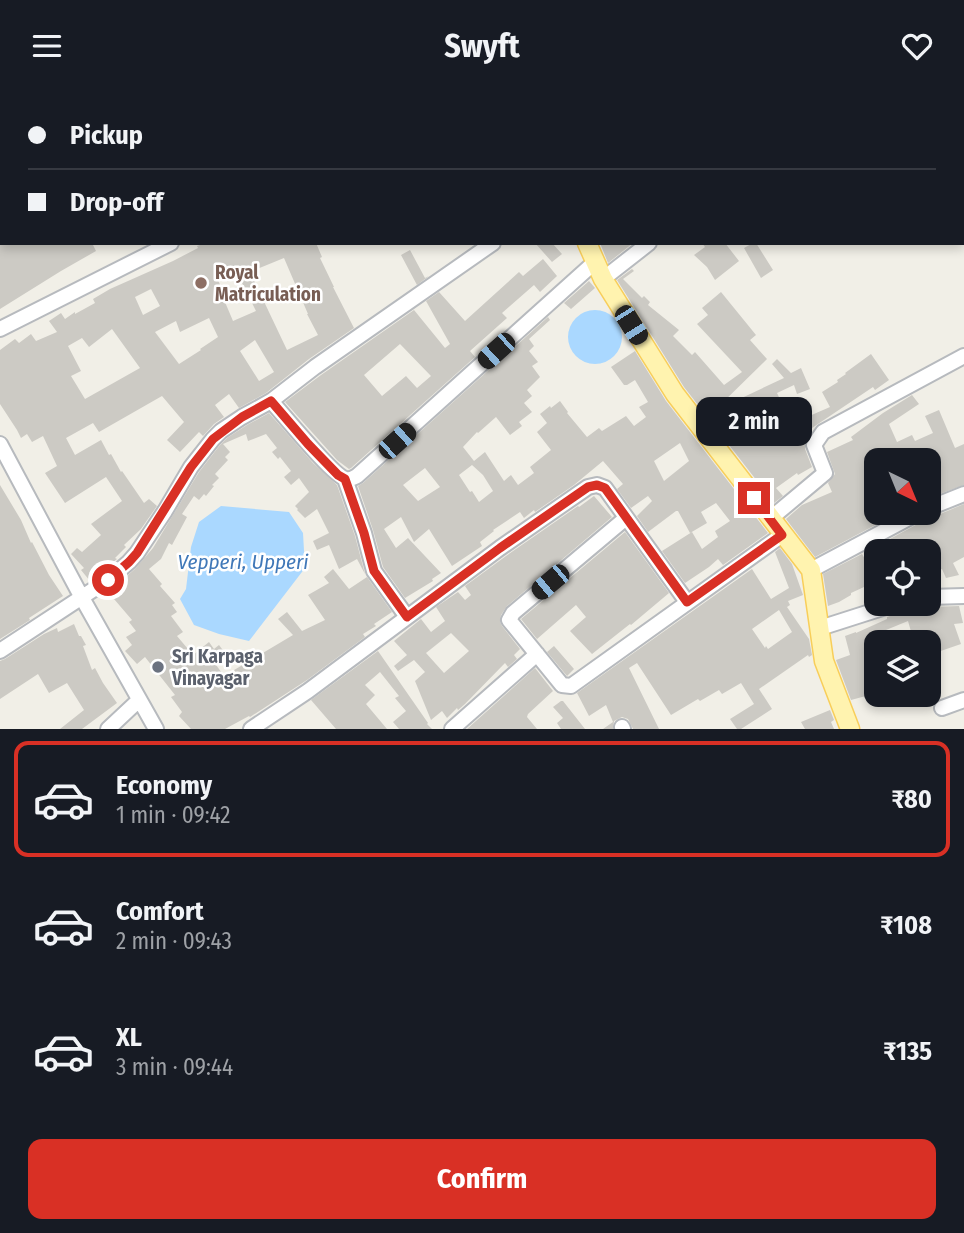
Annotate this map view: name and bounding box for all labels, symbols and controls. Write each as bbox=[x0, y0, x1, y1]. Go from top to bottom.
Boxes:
icon: menu bbox=[28, 27, 66, 65]
text: Swyft bbox=[444, 27, 520, 65]
icon: heart bbox=[898, 27, 936, 65]
text: Pickup bbox=[70, 120, 143, 151]
text: Drop-off bbox=[70, 187, 163, 218]
place label: Royal Matriculation bbox=[215, 261, 321, 306]
marker: Royal Matriculation bbox=[193, 275, 209, 291]
car bbox=[611, 302, 652, 348]
car bbox=[474, 329, 519, 373]
callout: 2 min bbox=[696, 397, 812, 445]
text: 2 min bbox=[729, 407, 780, 435]
car bbox=[375, 419, 420, 463]
north arrow bbox=[864, 448, 942, 525]
map controls bbox=[864, 448, 941, 707]
route end bbox=[738, 482, 770, 514]
button: locate bbox=[864, 539, 941, 616]
water label: Vepperi, Upperi bbox=[177, 549, 309, 575]
car bbox=[528, 560, 573, 604]
route start bbox=[92, 564, 124, 596]
button: layers bbox=[864, 630, 941, 707]
place label: Sri Karpaga Vinayagar bbox=[171, 645, 263, 690]
marker: Sri Karpaga Vinayagar bbox=[150, 659, 166, 675]
icon: car bbox=[32, 768, 95, 831]
text: Economy bbox=[116, 770, 212, 801]
text: ₹80 bbox=[892, 784, 932, 815]
text: 1 min · 09:42 bbox=[116, 801, 230, 829]
icon: car bbox=[32, 894, 95, 957]
text: Comfort bbox=[116, 896, 204, 927]
text: ₹108 bbox=[880, 910, 932, 941]
text: 2 min · 09:43 bbox=[116, 927, 232, 955]
icon: car bbox=[32, 1020, 95, 1083]
text: XL bbox=[116, 1022, 142, 1053]
text: ₹135 bbox=[883, 1036, 932, 1067]
text: 3 min · 09:44 bbox=[116, 1053, 233, 1081]
button: Confirm bbox=[28, 1139, 936, 1219]

